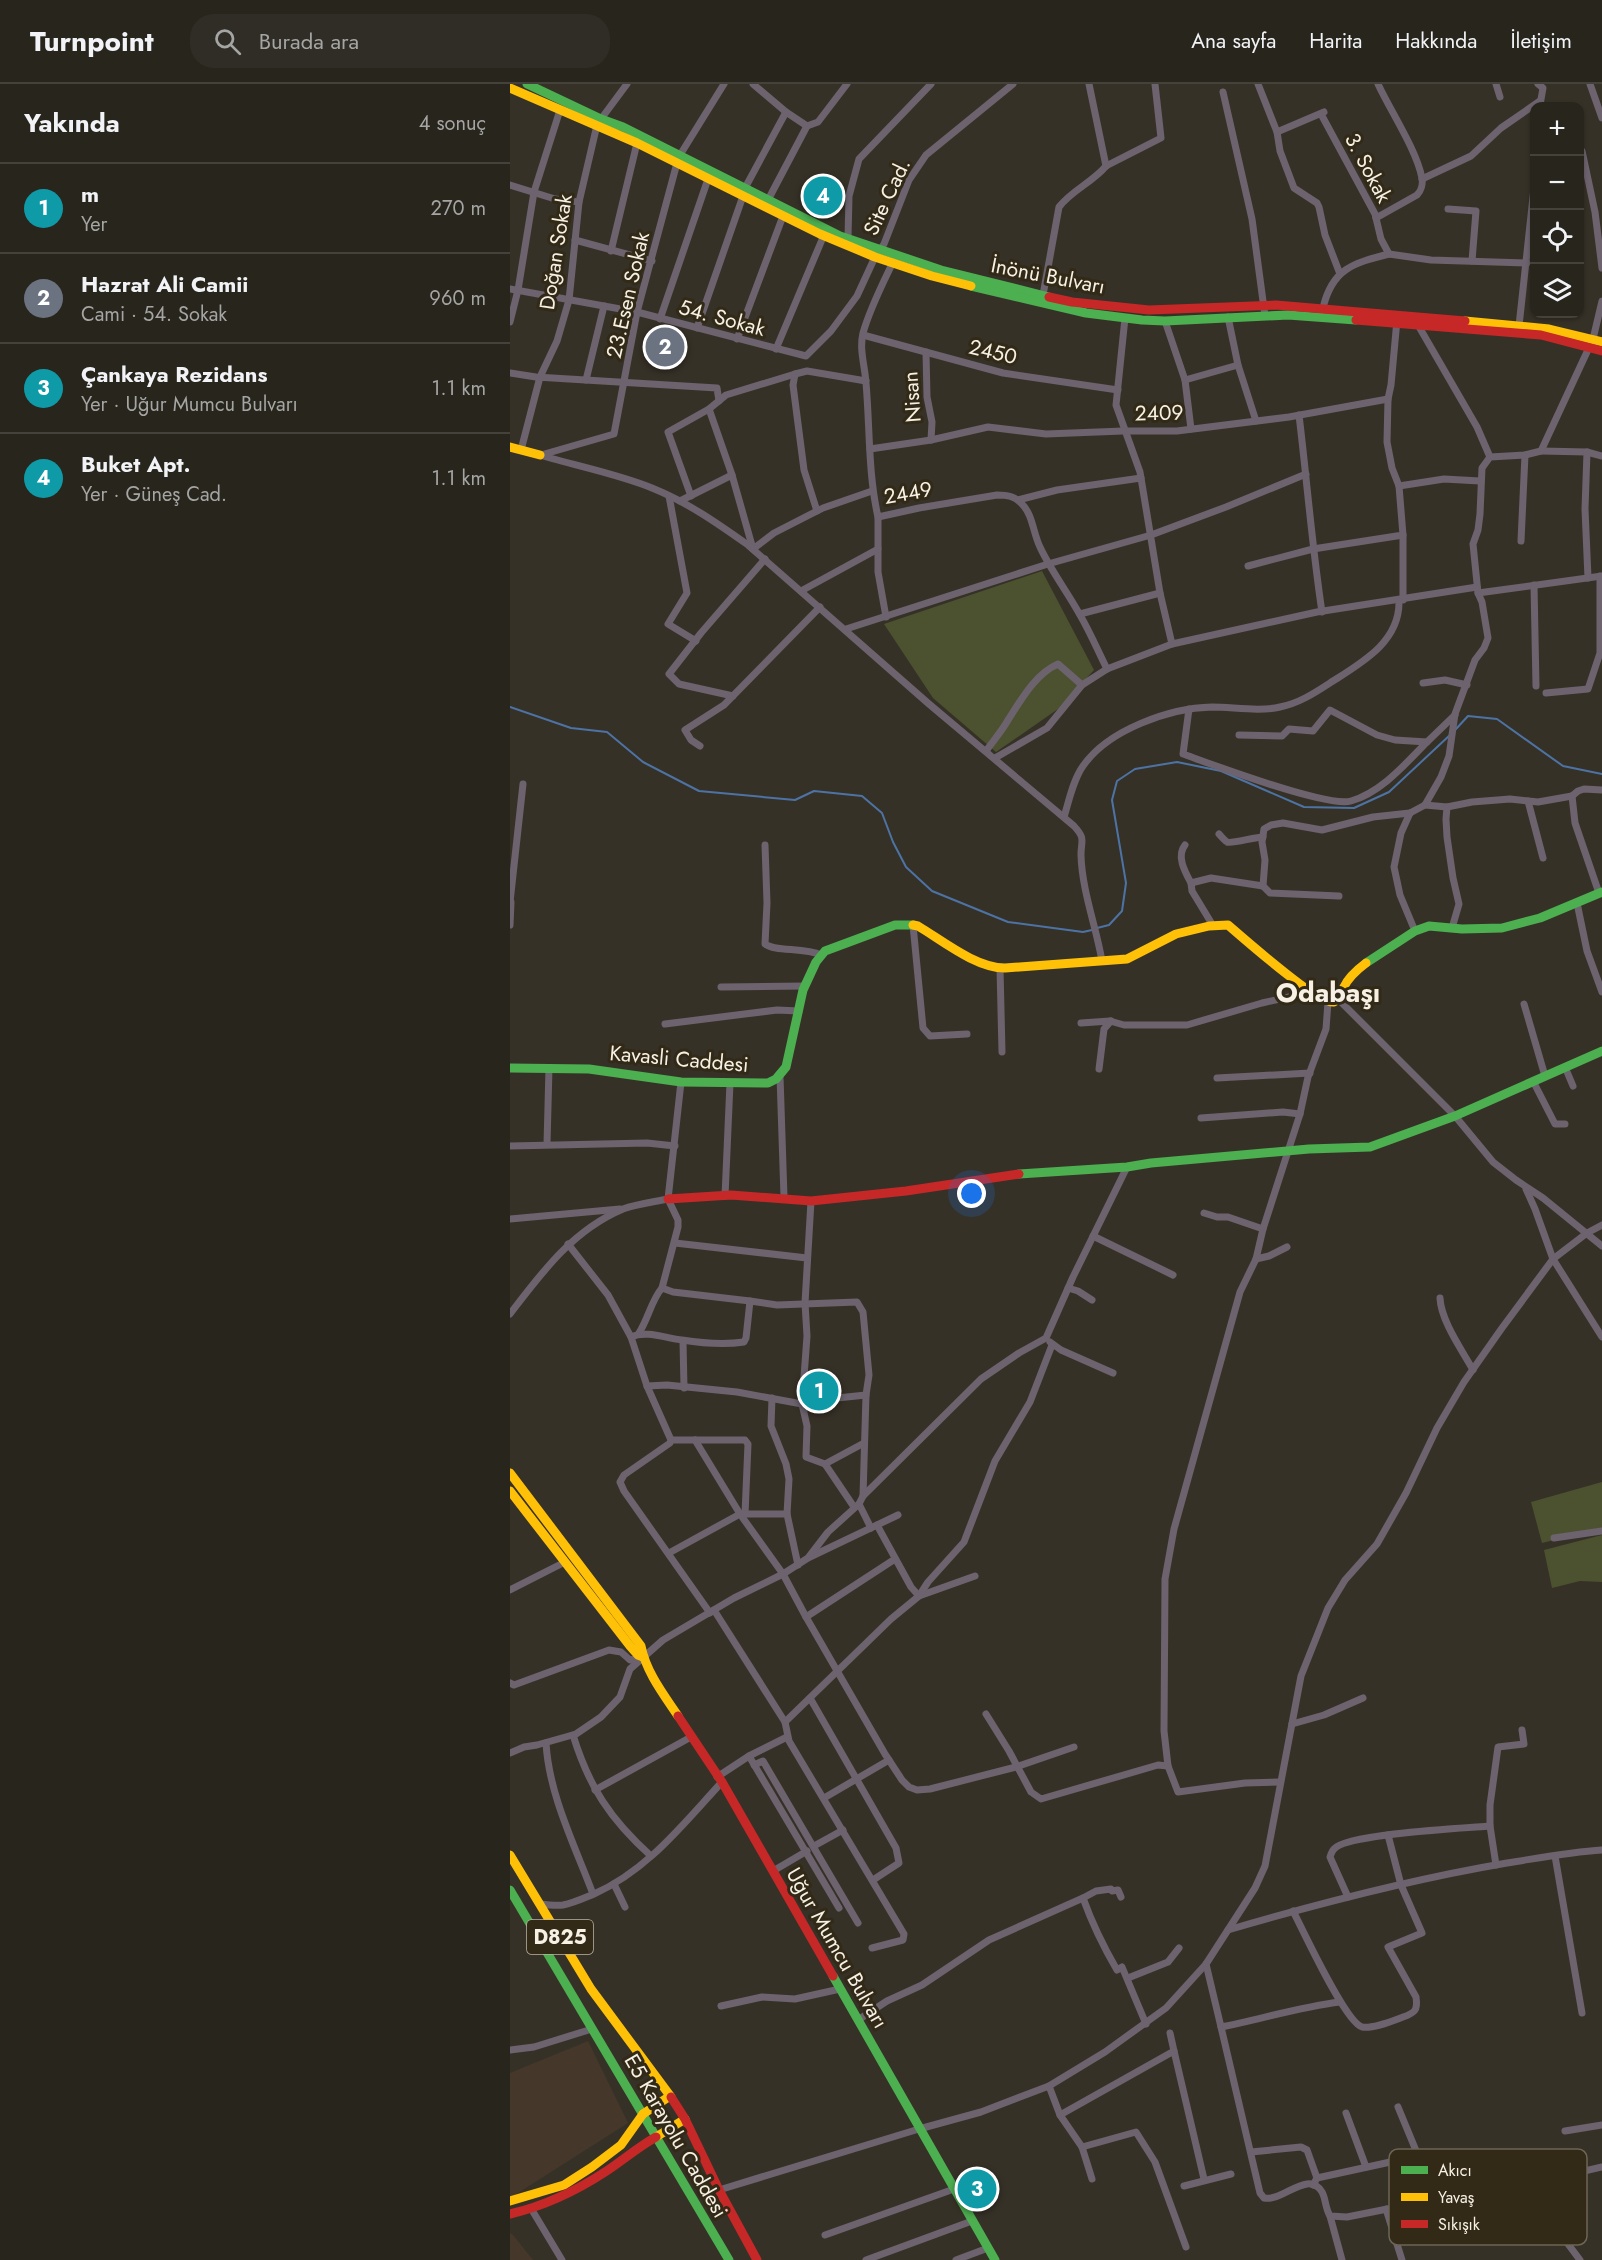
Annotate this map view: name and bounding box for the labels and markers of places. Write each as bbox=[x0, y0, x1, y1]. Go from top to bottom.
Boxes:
pin: 4 bbox=[804, 174, 842, 218]
pin: 2 bbox=[646, 324, 684, 370]
pin: 1 bbox=[800, 1368, 838, 1414]
pin: 3 bbox=[958, 2166, 996, 2212]

